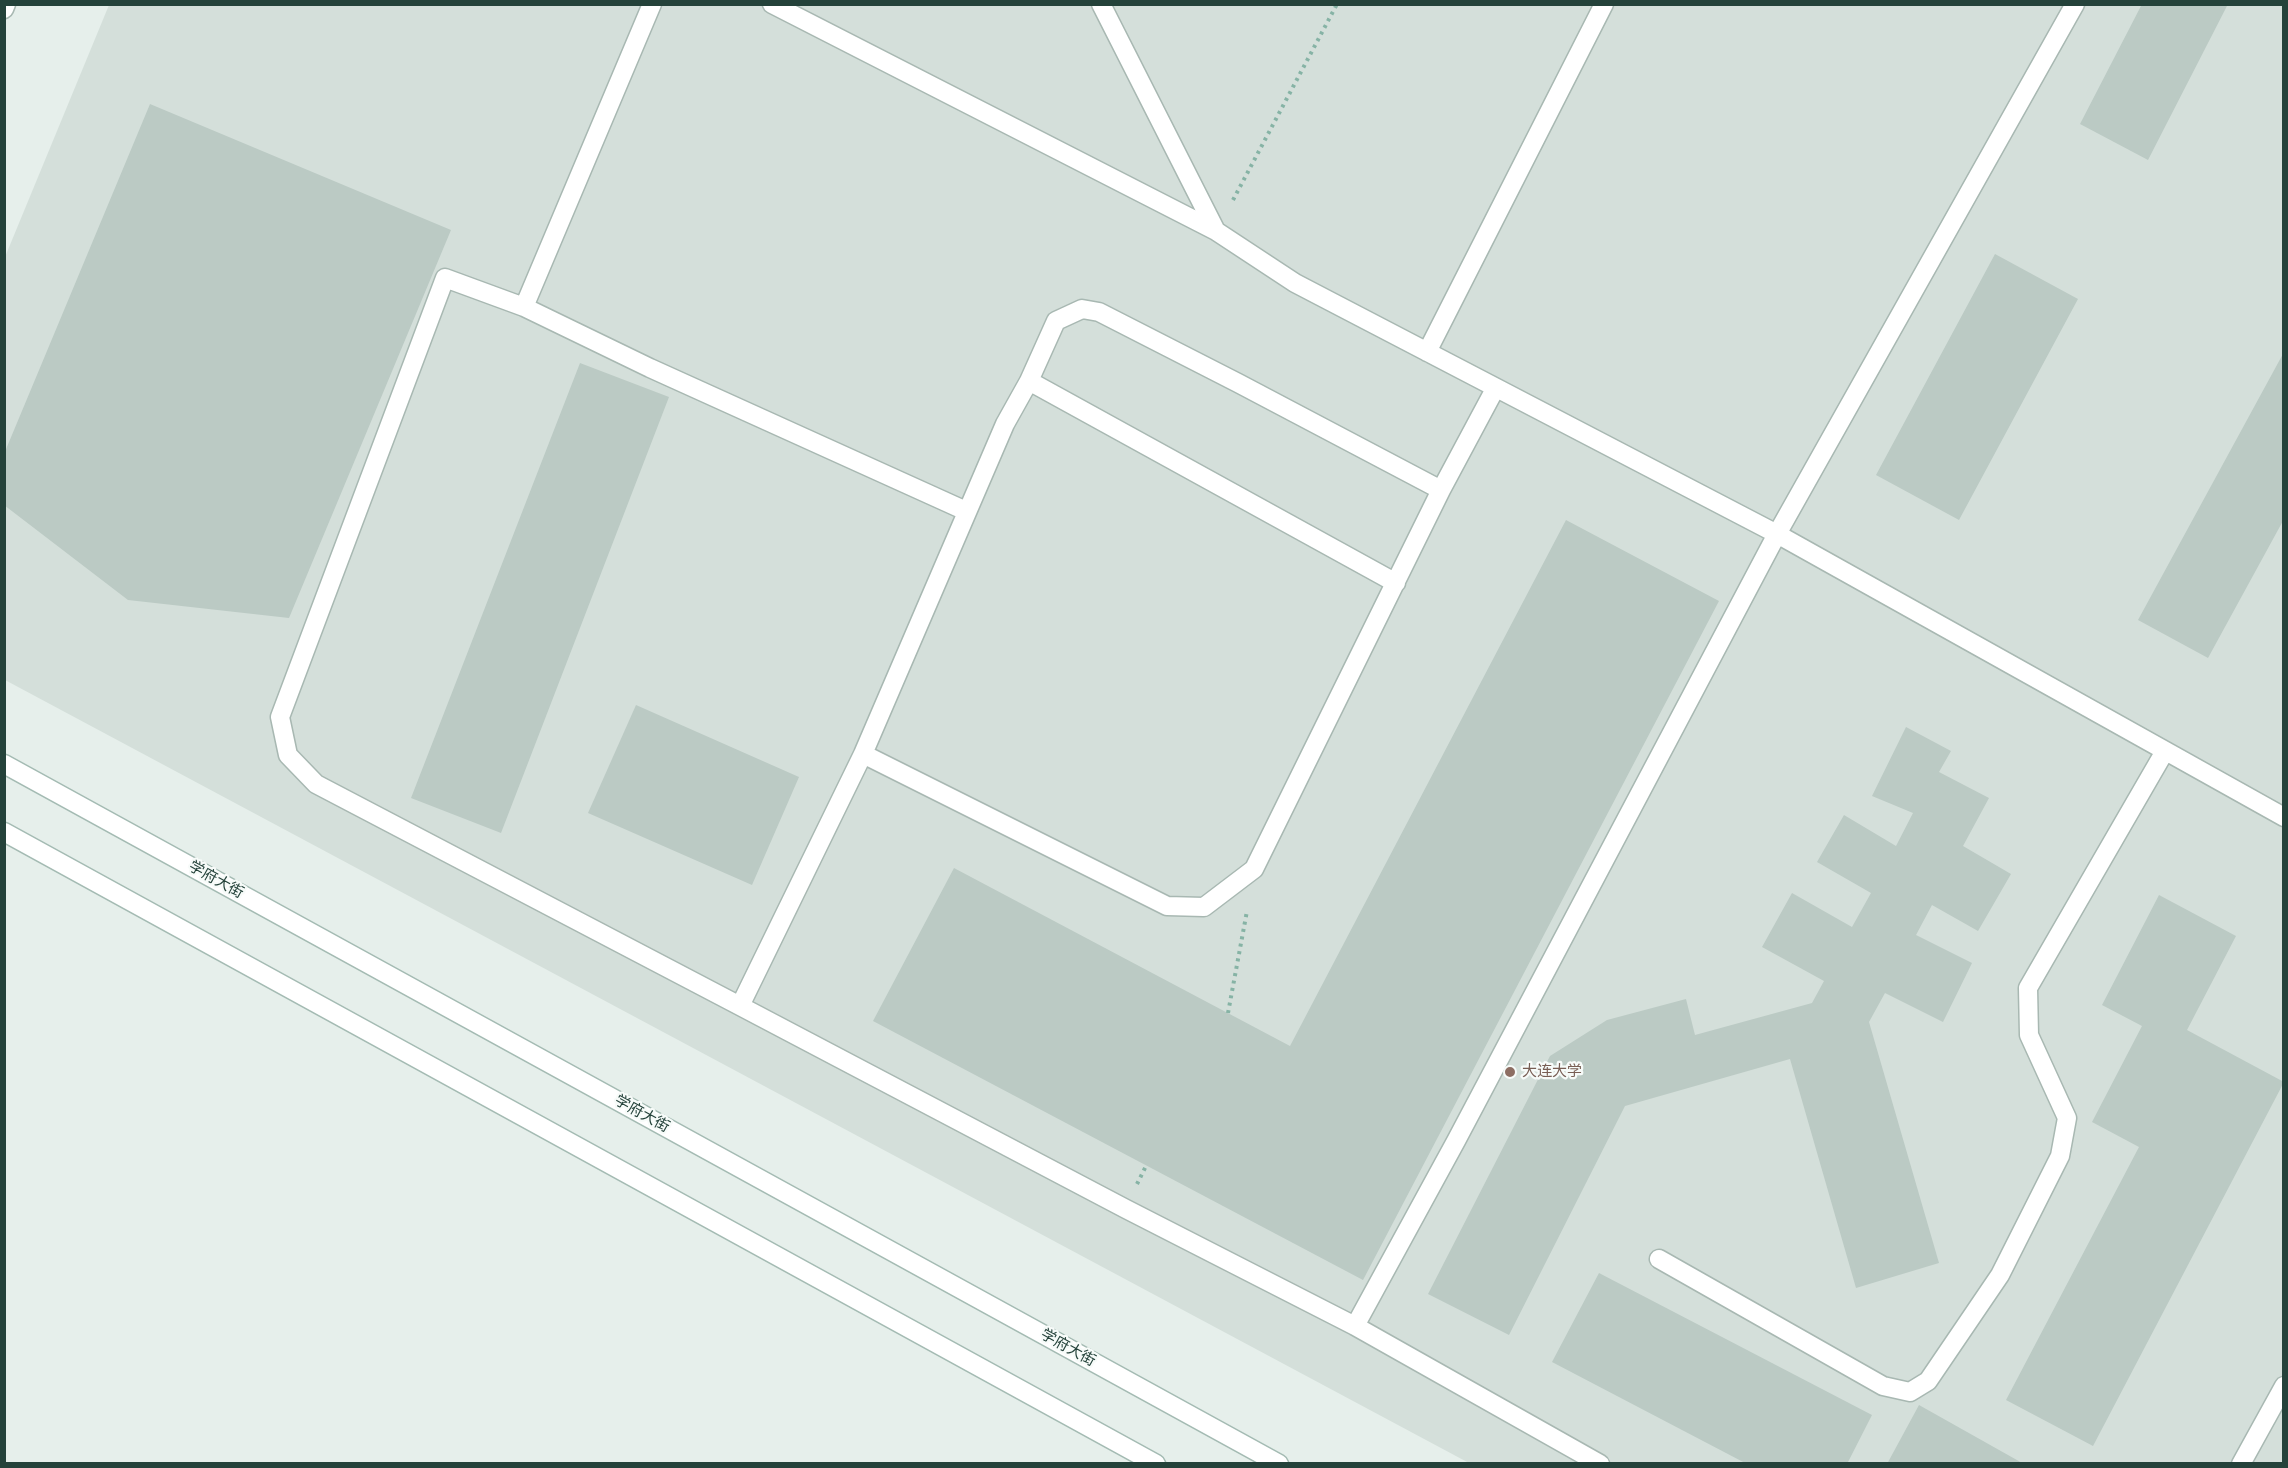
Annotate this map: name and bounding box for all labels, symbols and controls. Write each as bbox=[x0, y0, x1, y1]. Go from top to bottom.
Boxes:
street label: 学府大街 bbox=[185, 858, 247, 902]
place label: 大连大学 bbox=[1522, 1063, 1582, 1081]
marker: 大连大学 bbox=[1503, 1065, 1517, 1079]
street label: 学府大街 bbox=[611, 1092, 673, 1136]
street label: 学府大街 bbox=[1037, 1326, 1099, 1370]

